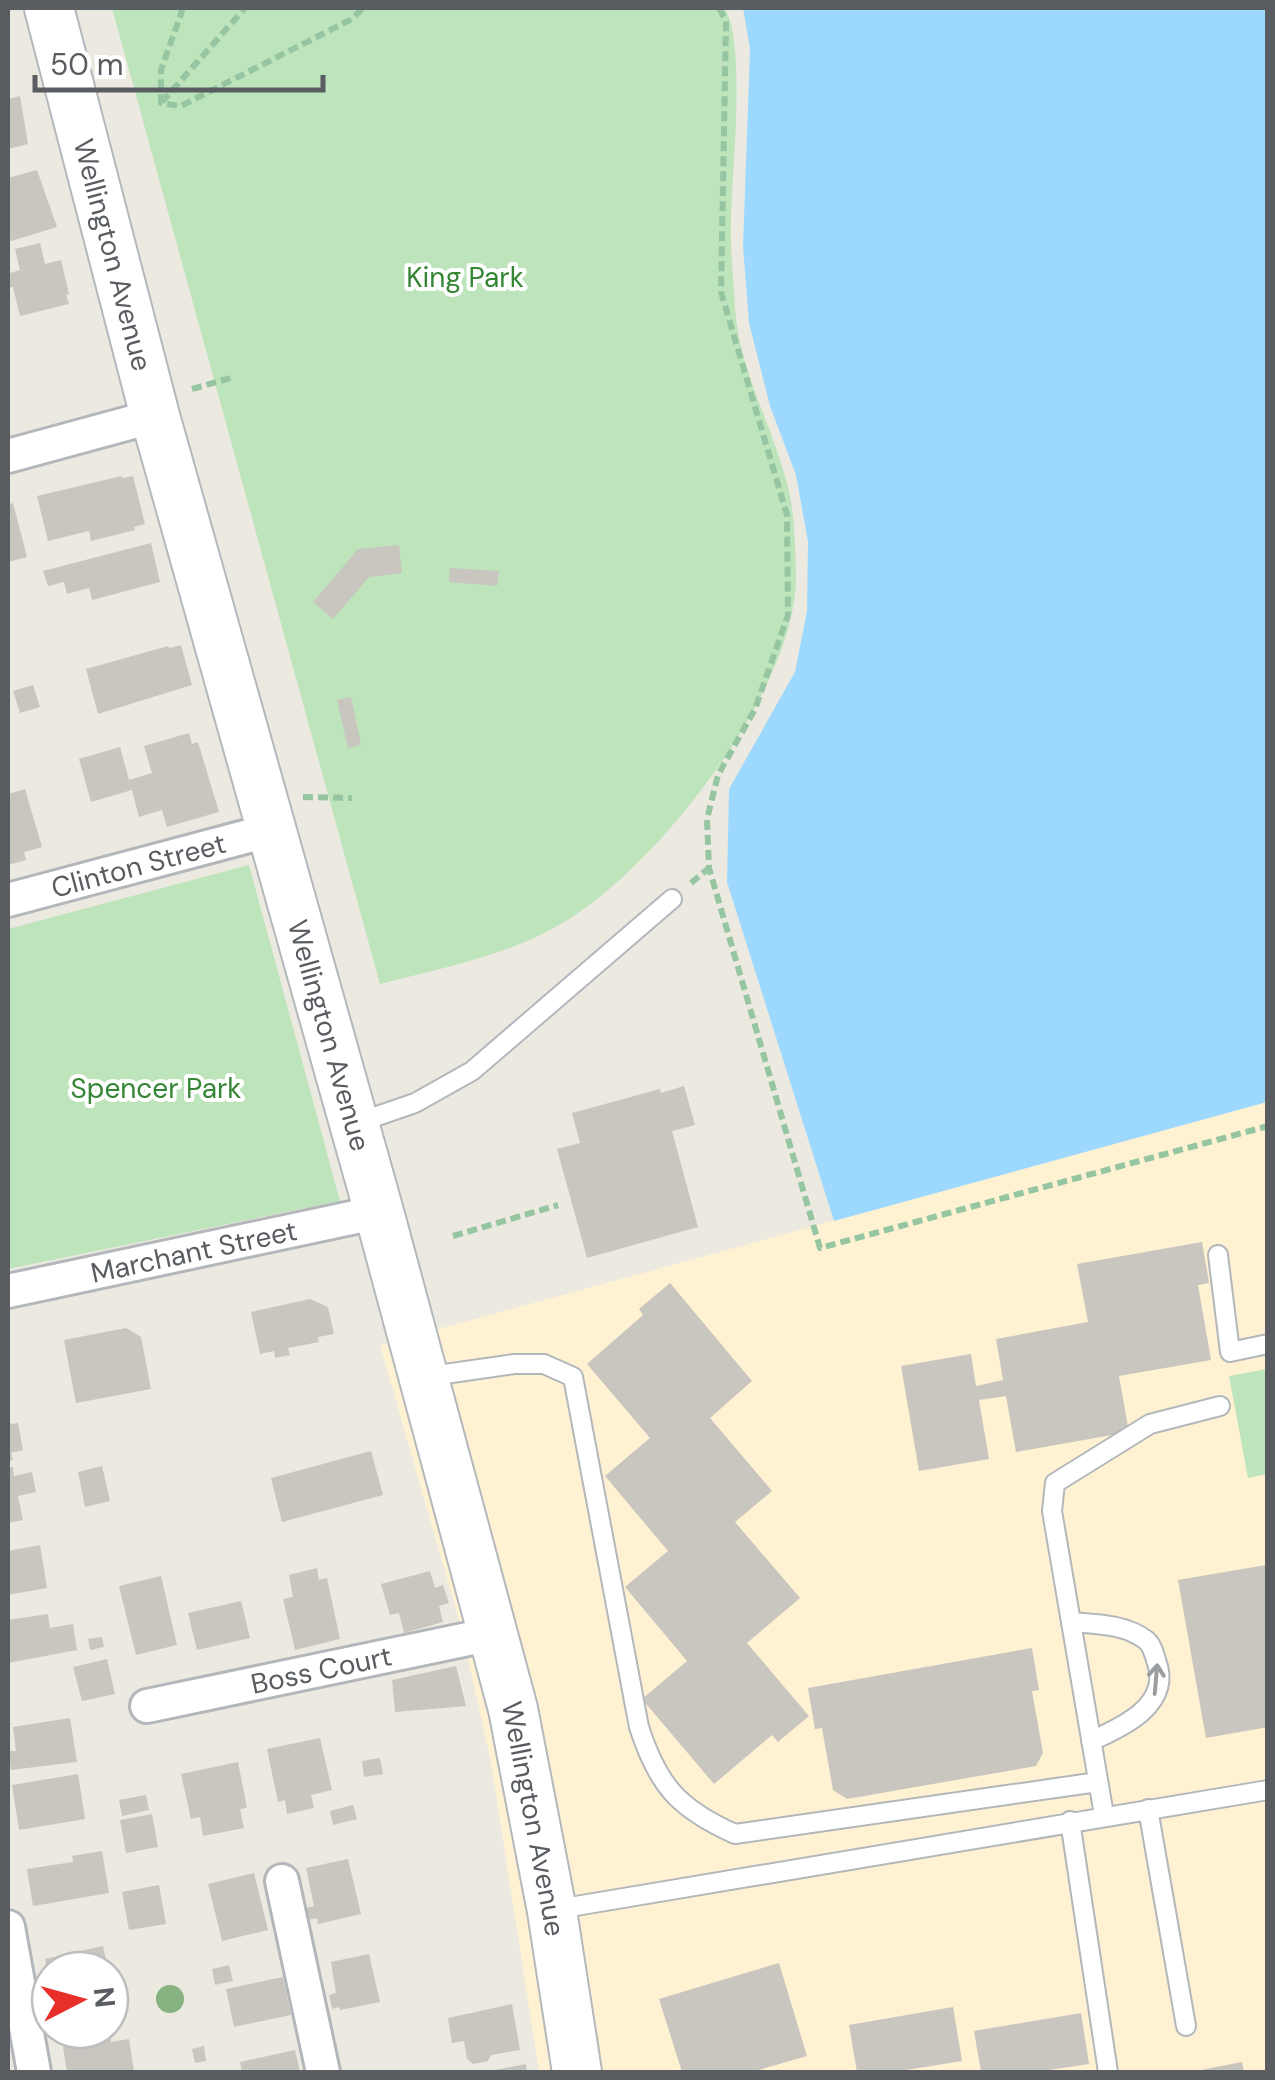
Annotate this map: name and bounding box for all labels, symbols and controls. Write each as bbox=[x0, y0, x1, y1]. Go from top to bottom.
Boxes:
scale bar bbox=[35, 30, 322, 92]
text: 50 m bbox=[50, 45, 124, 84]
street label: Wellington Avenue bbox=[65, 135, 161, 375]
park label: King Park bbox=[406, 259, 524, 296]
street label: Clinton Street bbox=[47, 825, 230, 907]
street label: Wellington Avenue bbox=[279, 916, 379, 1155]
park label: Spencer Park bbox=[71, 1070, 241, 1107]
street label: Marchant Street bbox=[87, 1212, 300, 1292]
street label: Boss Court bbox=[247, 1637, 395, 1703]
one-way arrow bbox=[1146, 1663, 1165, 1695]
street label: Wellington Avenue bbox=[493, 1698, 574, 1939]
north arrow bbox=[30, 1950, 130, 2050]
text: N bbox=[85, 1985, 124, 2010]

